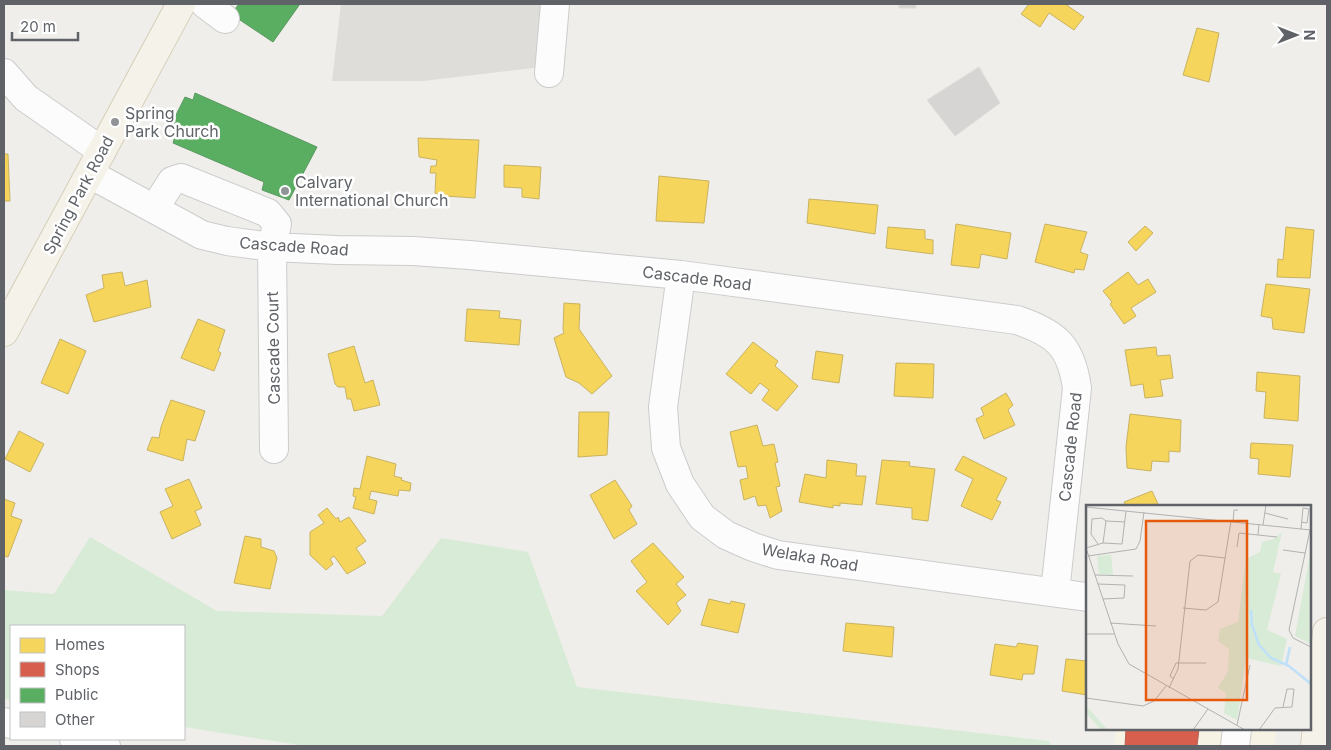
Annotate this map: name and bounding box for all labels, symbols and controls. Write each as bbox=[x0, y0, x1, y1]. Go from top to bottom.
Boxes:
scale bar bbox=[12, 10, 79, 42]
north arrow bbox=[1271, 10, 1321, 60]
text: 20 m bbox=[20, 17, 56, 36]
text: N bbox=[1301, 30, 1318, 40]
place label: Spring Park Church bbox=[125, 103, 219, 141]
marker: Spring Park Church bbox=[109, 116, 121, 128]
street label: Spring Park Road bbox=[38, 132, 118, 258]
place label: Calvary International Church bbox=[295, 172, 448, 210]
marker: Calvary International Church bbox=[279, 185, 291, 197]
street label: Cascade Road bbox=[239, 232, 349, 260]
street label: Cascade Road bbox=[641, 261, 753, 295]
street label: Cascade Court bbox=[262, 291, 284, 405]
street label: Cascade Road bbox=[1054, 391, 1086, 503]
inset map bbox=[1086, 505, 1311, 730]
street label: Welaka Road bbox=[760, 539, 860, 575]
legend bbox=[10, 625, 185, 740]
text: Homes bbox=[55, 635, 105, 654]
text: Shops bbox=[55, 660, 100, 679]
text: Public bbox=[55, 685, 98, 704]
text: Other bbox=[55, 710, 95, 729]

